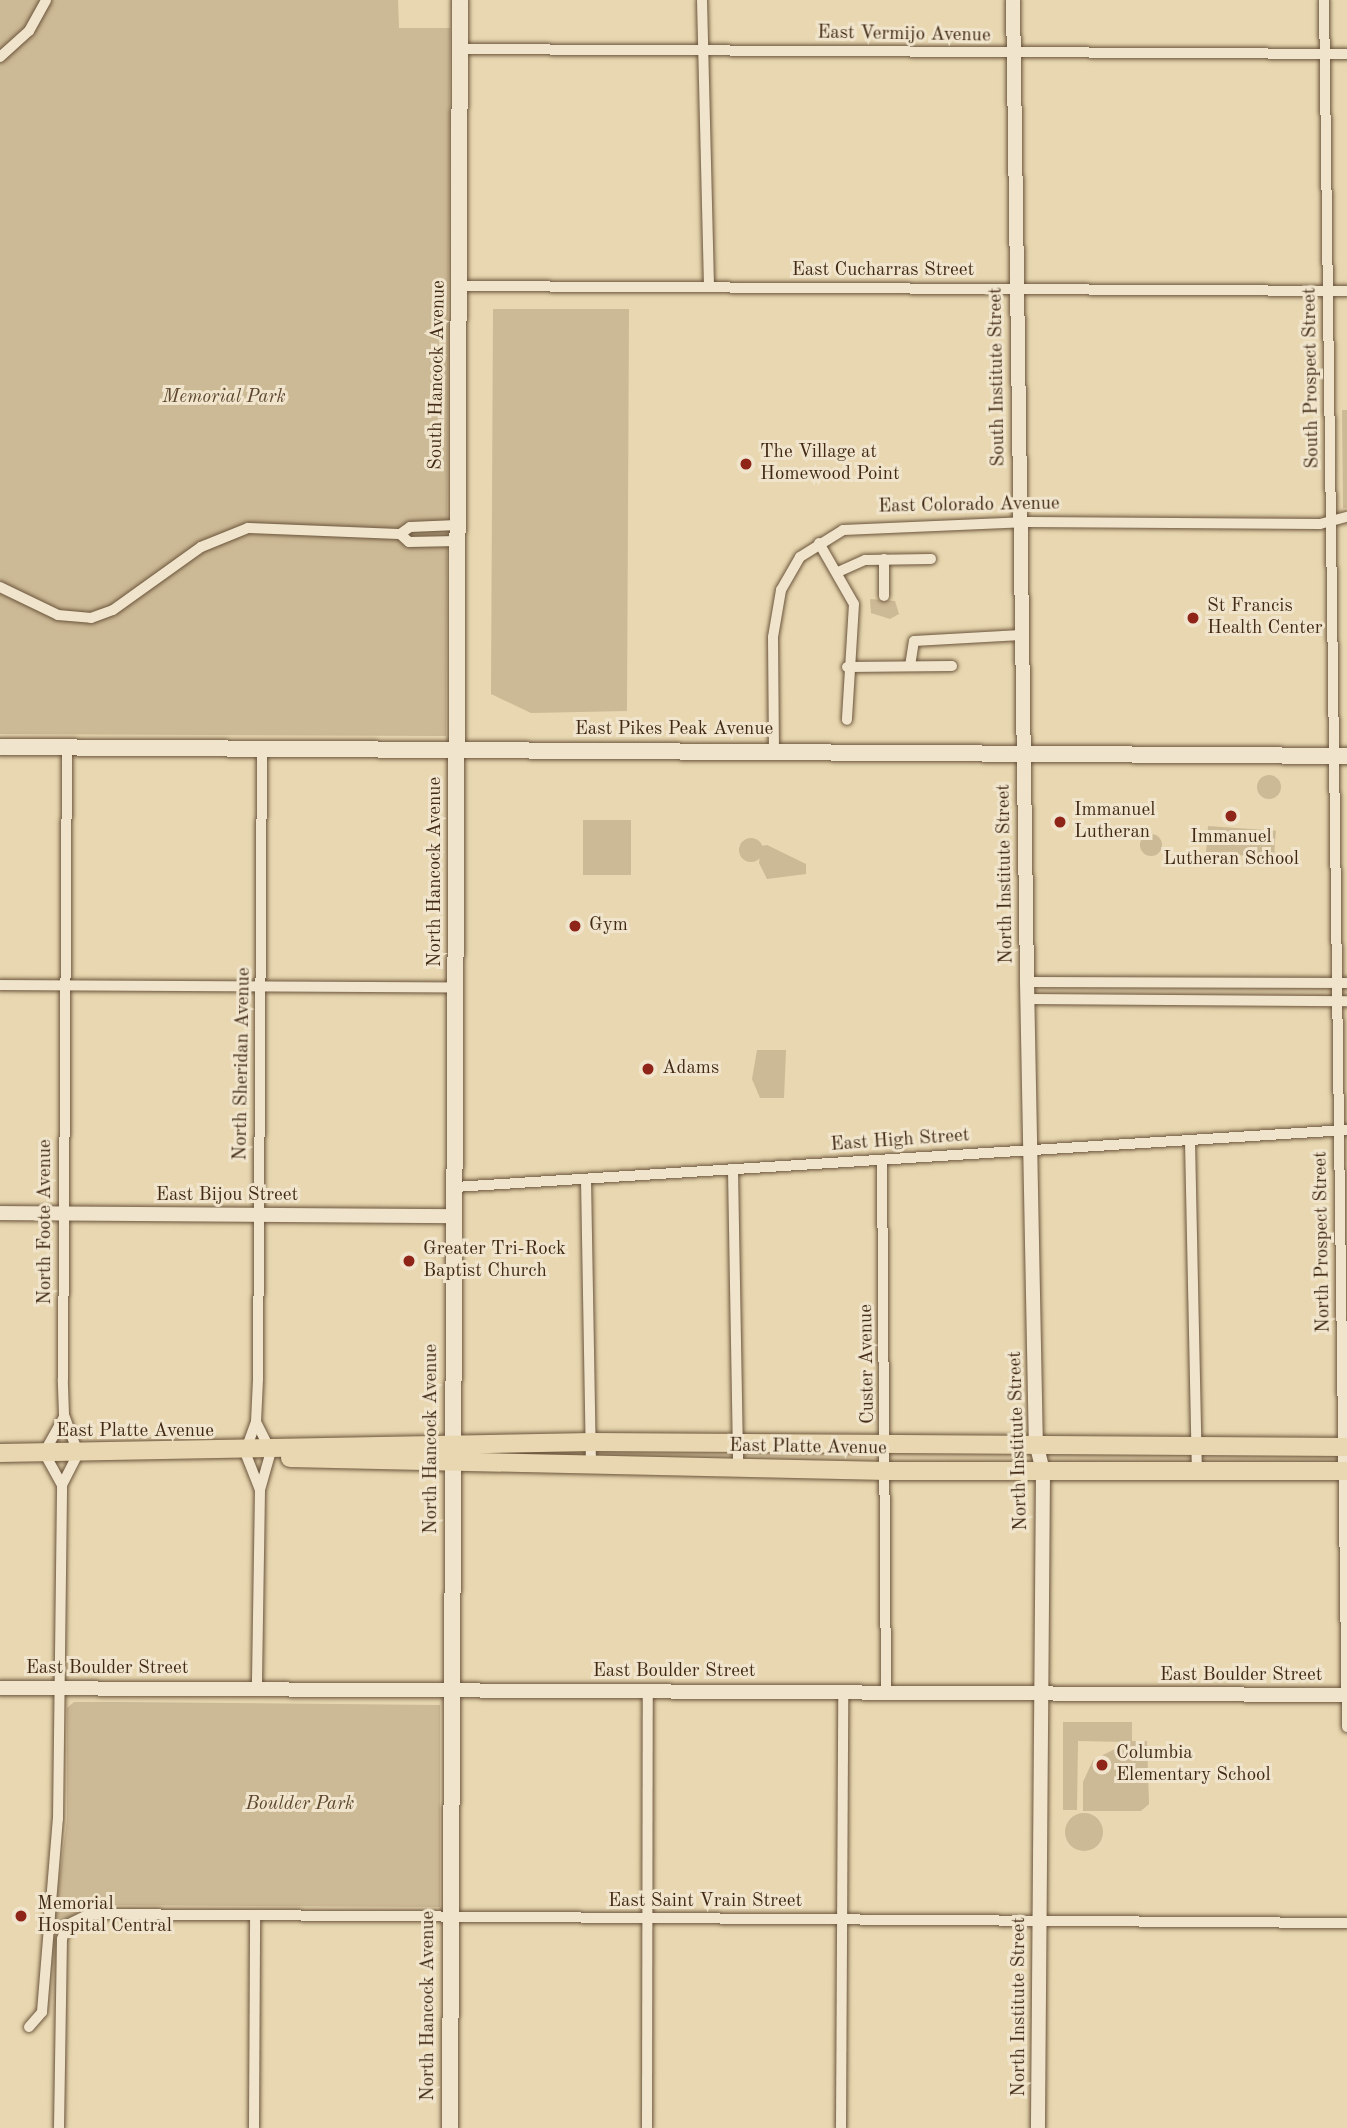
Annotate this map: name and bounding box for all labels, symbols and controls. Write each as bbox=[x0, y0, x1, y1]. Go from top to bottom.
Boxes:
street label: East Vermijo Avenue bbox=[817, 22, 991, 48]
street label: East Cucharras Street bbox=[792, 260, 974, 282]
street label: South Hancock Avenue bbox=[425, 280, 451, 470]
street label: South Institute Street bbox=[985, 287, 1011, 467]
street label: South Prospect Street bbox=[1299, 287, 1325, 469]
park label: Memorial Park bbox=[162, 387, 286, 409]
place label: The Village at Homewood Point bbox=[760, 442, 900, 486]
marker: The Village at Homewood Point bbox=[738, 456, 754, 472]
street label: East Colorado Avenue bbox=[878, 493, 1060, 519]
place label: St Francis Health Center bbox=[1207, 596, 1322, 640]
marker: St Francis Health Center bbox=[1185, 610, 1201, 626]
street label: East Pikes Peak Avenue bbox=[575, 719, 773, 741]
street label: North Hancock Avenue bbox=[425, 777, 447, 967]
street label: North Institute Street bbox=[993, 784, 1019, 964]
place label: Immanuel Lutheran bbox=[1074, 800, 1155, 844]
marker: Immanuel Lutheran School bbox=[1223, 808, 1239, 824]
marker: Immanuel Lutheran bbox=[1052, 814, 1068, 830]
place label: Immanuel Lutheran School bbox=[1163, 827, 1299, 871]
place label: Gym bbox=[589, 915, 628, 937]
marker: Gym bbox=[567, 918, 583, 934]
street label: North Sheridan Avenue bbox=[230, 967, 256, 1161]
place label: Adams bbox=[662, 1058, 719, 1080]
marker: Adams bbox=[640, 1061, 656, 1077]
street label: East High Street bbox=[830, 1125, 970, 1157]
street label: North Foote Avenue bbox=[35, 1139, 57, 1305]
street label: North Prospect Street bbox=[1310, 1151, 1336, 1333]
street label: East Bijou Street bbox=[156, 1185, 298, 1207]
place label: Greater Tri-Rock Baptist Church bbox=[423, 1239, 566, 1283]
marker: Greater Tri-Rock Baptist Church bbox=[401, 1253, 417, 1269]
street label: Custer Avenue bbox=[856, 1304, 880, 1424]
street label: North Hancock Avenue bbox=[421, 1344, 443, 1534]
street label: North Institute Street bbox=[1004, 1351, 1034, 1531]
street label: East Platte Avenue bbox=[56, 1421, 214, 1443]
street label: East Platte Avenue bbox=[729, 1435, 887, 1461]
street label: East Boulder Street bbox=[26, 1658, 188, 1680]
street label: East Boulder Street bbox=[593, 1661, 755, 1683]
street label: East Boulder Street bbox=[1160, 1665, 1322, 1687]
place label: Columbia Elementary School bbox=[1116, 1743, 1271, 1787]
marker: Columbia Elementary School bbox=[1094, 1757, 1110, 1773]
park label: Boulder Park bbox=[246, 1794, 354, 1816]
street label: East Saint Vrain Street bbox=[608, 1891, 802, 1913]
place label: Memorial Hospital Central bbox=[37, 1894, 172, 1938]
marker: Memorial Hospital Central bbox=[11, 1906, 31, 1926]
street label: North Hancock Avenue bbox=[418, 1911, 440, 2101]
street label: North Institute Street bbox=[1009, 1917, 1031, 2097]

